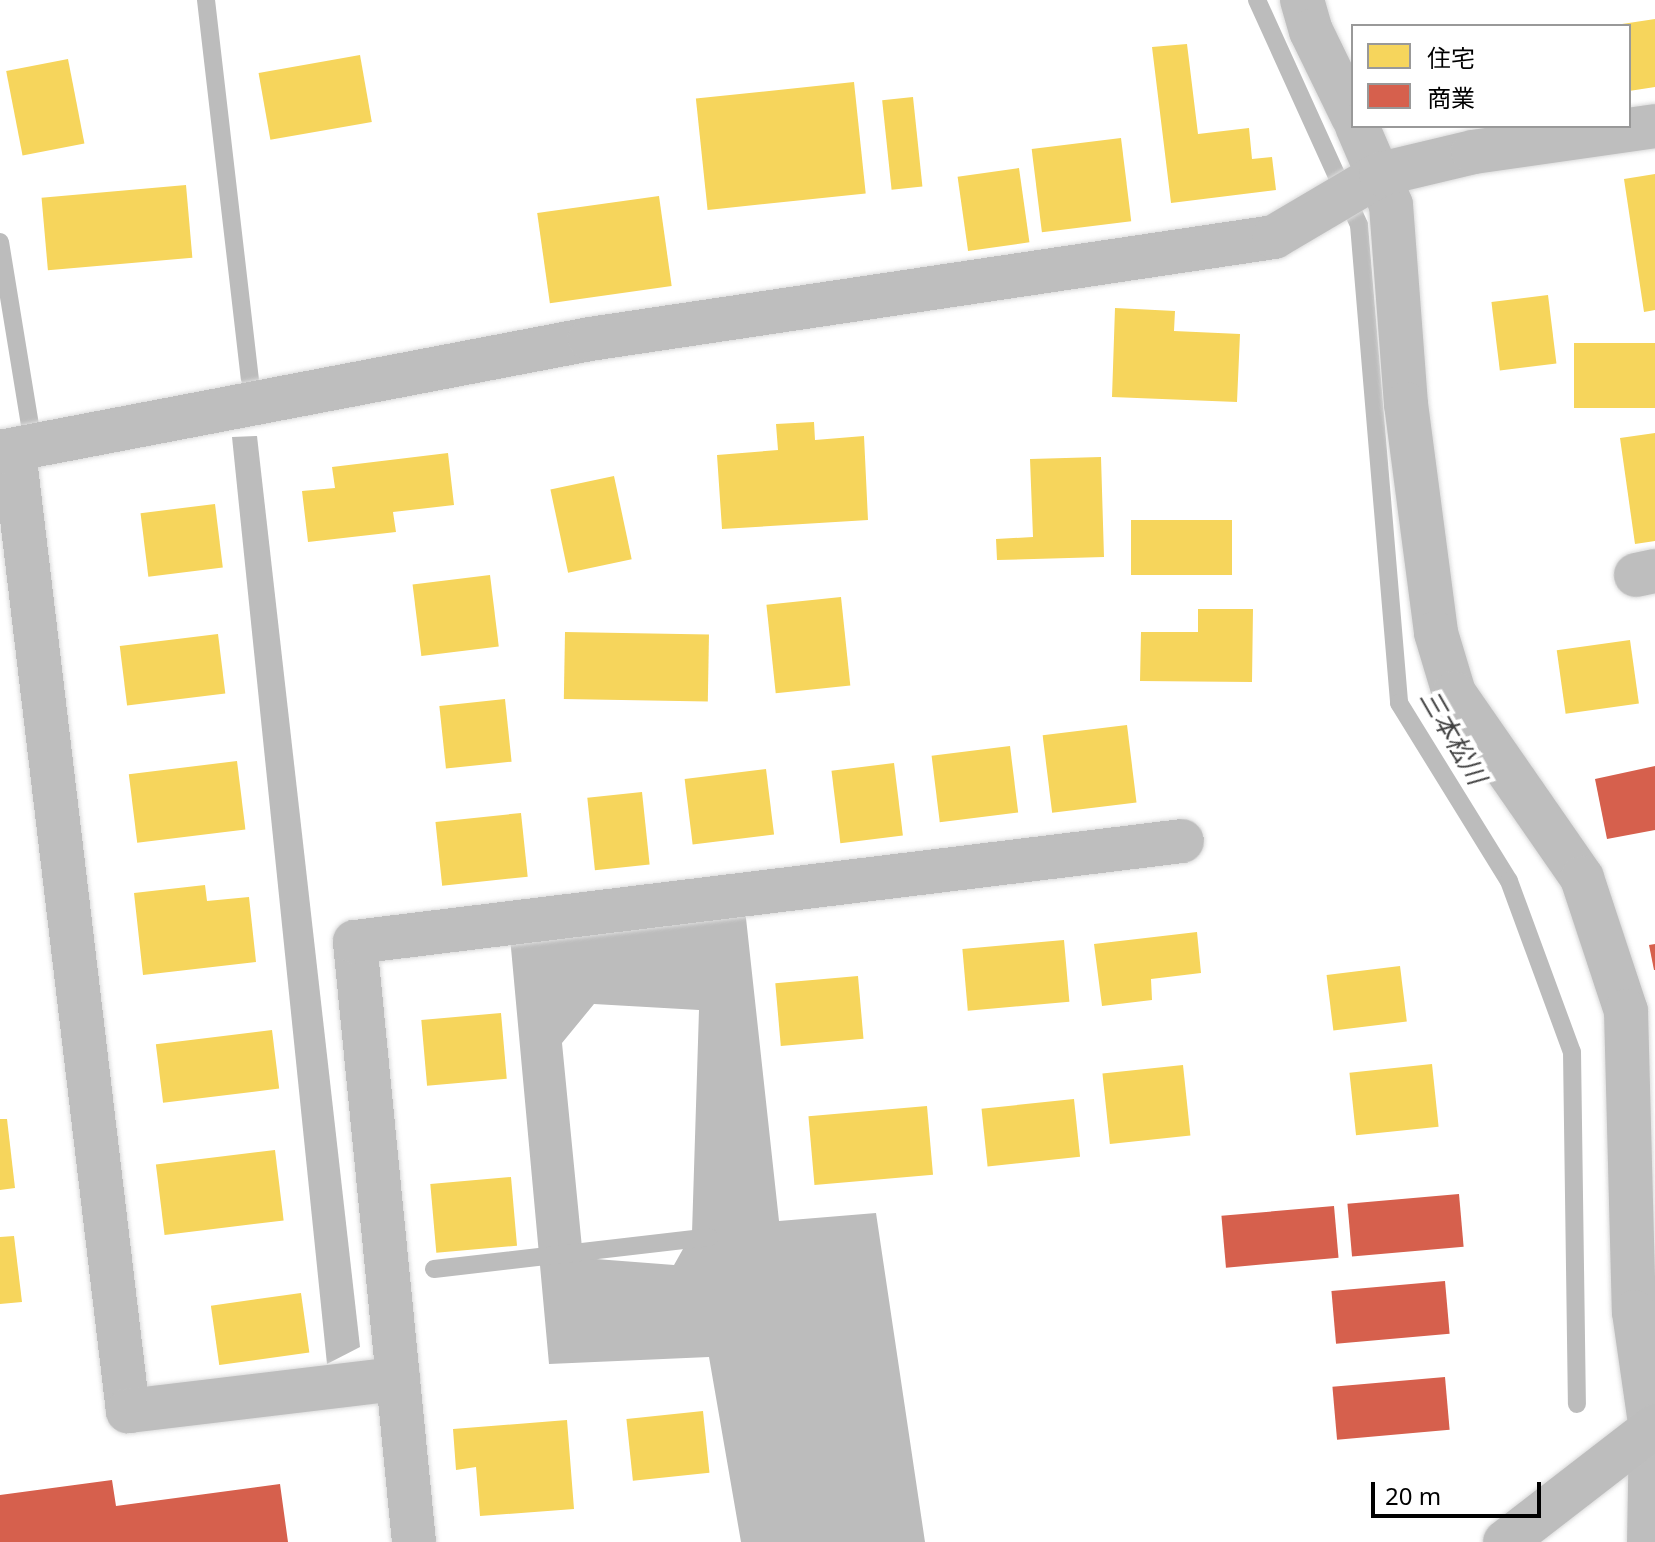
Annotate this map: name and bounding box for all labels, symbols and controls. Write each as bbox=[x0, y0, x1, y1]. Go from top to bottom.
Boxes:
legend bbox=[1351, 24, 1631, 128]
text: 住宅 bbox=[1427, 41, 1475, 74]
text: 商業 bbox=[1427, 81, 1475, 114]
water label: 三本松川 bbox=[1413, 684, 1493, 790]
scale bar bbox=[1375, 1466, 1545, 1516]
text: 20 m bbox=[1385, 1479, 1441, 1512]

